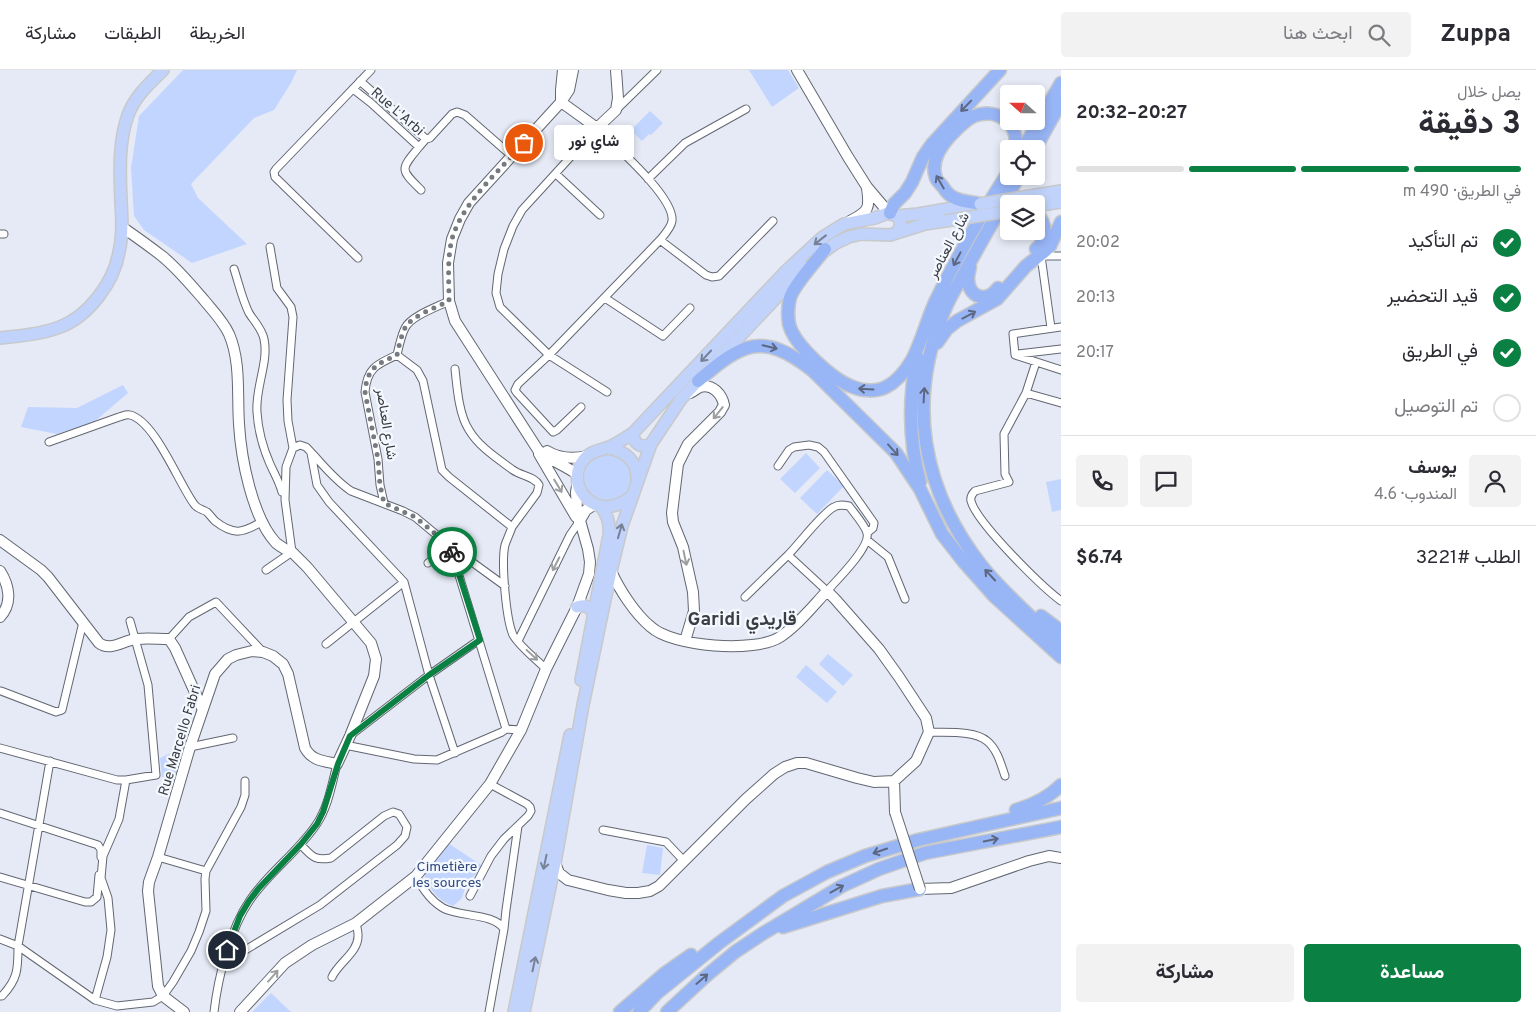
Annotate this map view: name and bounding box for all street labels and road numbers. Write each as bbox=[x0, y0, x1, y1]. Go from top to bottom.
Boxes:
street label: Rue L'Arbi bbox=[367, 84, 427, 140]
street label: شارع العناصر bbox=[924, 210, 975, 283]
street label: شارع العناصر bbox=[370, 386, 400, 461]
street label: Rue Marcello Fabri bbox=[155, 683, 205, 798]

